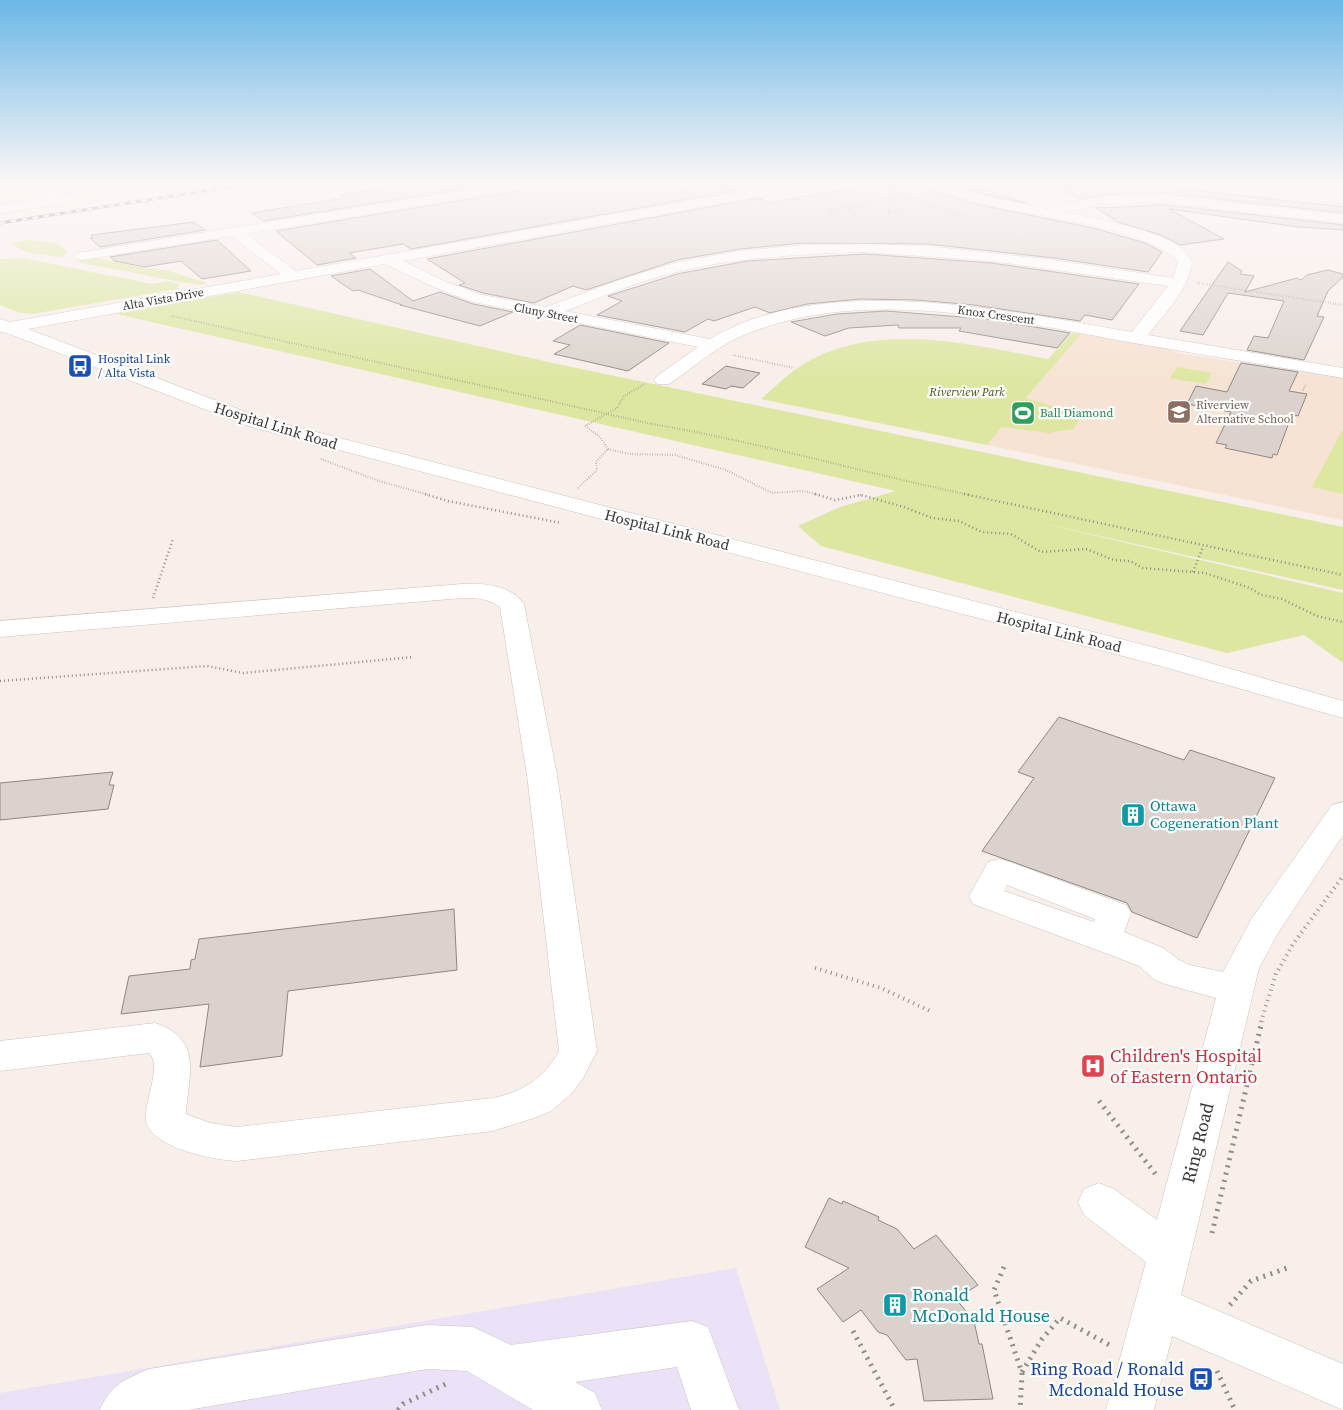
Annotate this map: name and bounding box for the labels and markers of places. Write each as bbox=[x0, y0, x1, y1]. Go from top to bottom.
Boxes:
place label: Hospital Link / Alta Vista bbox=[98, 351, 171, 381]
bus stop icon: Hospital Link / Alta Vista bbox=[67, 353, 93, 379]
place label: Riverview Alternative School bbox=[1196, 397, 1294, 427]
school or university icon: Riverview Alternative School bbox=[1166, 399, 1192, 425]
sports icon: Ball Diamond bbox=[1010, 400, 1036, 426]
place label: Ball Diamond bbox=[1040, 405, 1113, 421]
place label: Ottawa Cogeneration Plant bbox=[1150, 795, 1278, 833]
building icon: Ottawa Cogeneration Plant bbox=[1120, 802, 1146, 828]
place label: Children's Hospital of Eastern Ontario bbox=[1110, 1043, 1262, 1089]
hospital icon: Children's Hospital of Eastern Ontario bbox=[1080, 1053, 1106, 1079]
place label: Ronald McDonald House bbox=[912, 1282, 1050, 1328]
building icon: Ronald McDonald House bbox=[882, 1292, 908, 1318]
place label: Ring Road / Ronald Mcdonald House bbox=[1030, 1356, 1184, 1402]
bus stop icon: Ring Road / Ronald Mcdonald House bbox=[1188, 1366, 1214, 1392]

